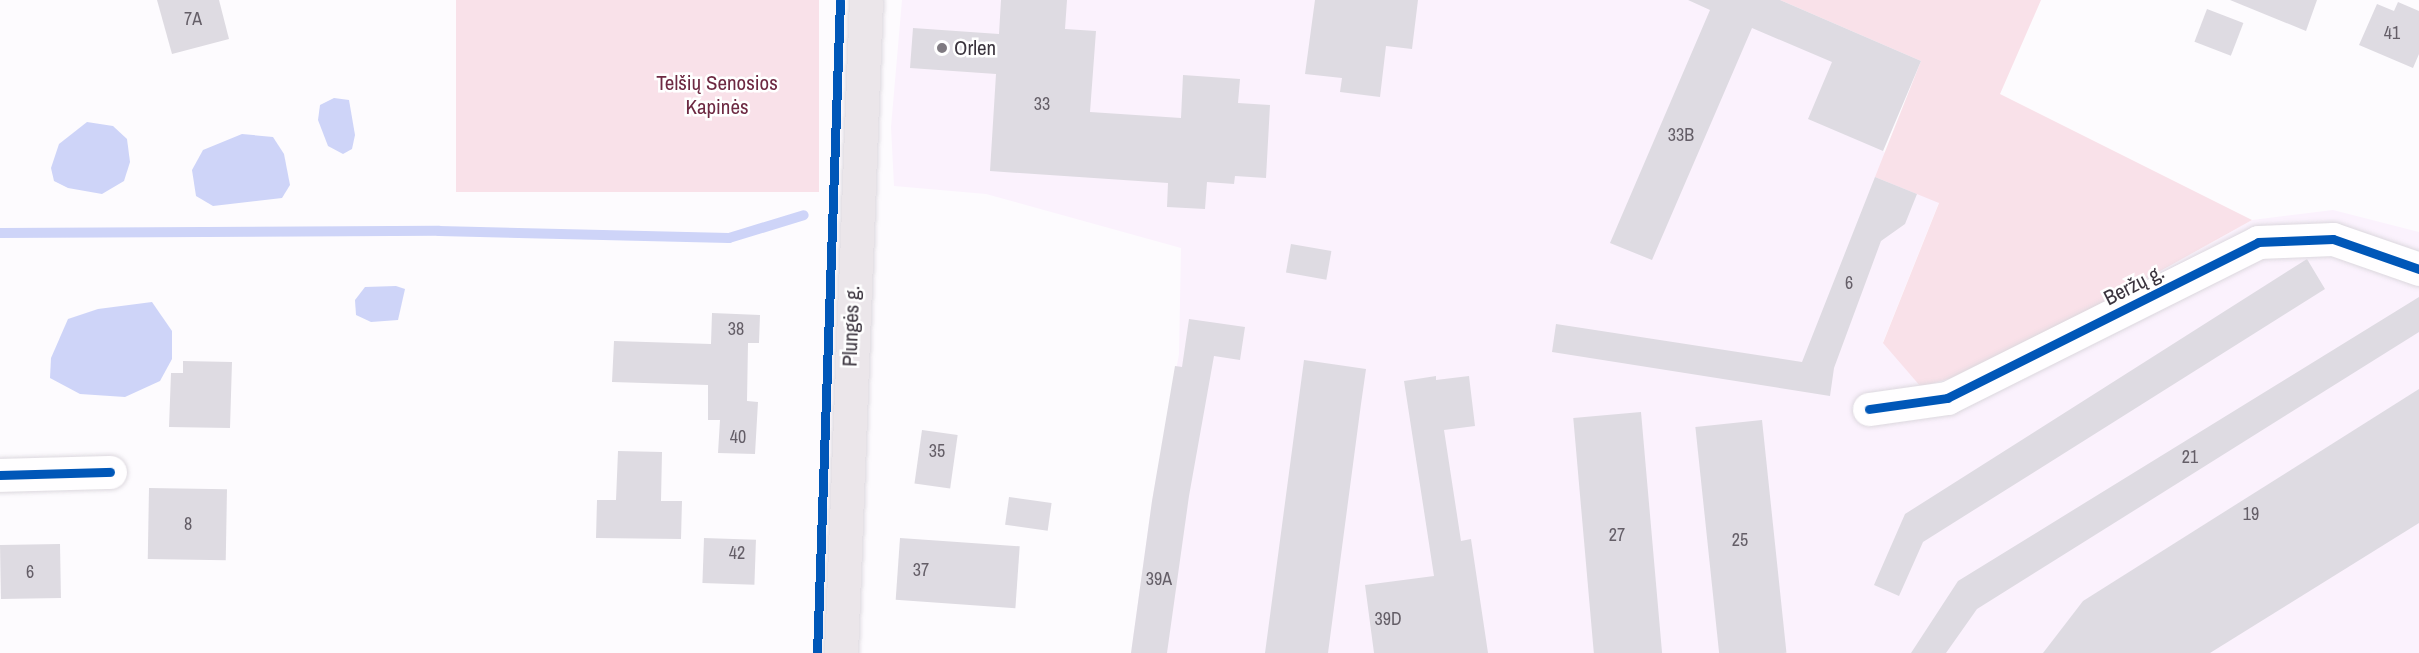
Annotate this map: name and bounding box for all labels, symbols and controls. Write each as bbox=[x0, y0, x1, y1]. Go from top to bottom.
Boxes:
house number: 7A bbox=[184, 8, 202, 30]
house number: 41 bbox=[2384, 22, 2400, 44]
place label: Orlen bbox=[954, 35, 996, 61]
marker: Orlen bbox=[935, 41, 949, 55]
park label: Telšių Senosios Kapinės bbox=[656, 70, 778, 120]
house number: 33 bbox=[1034, 93, 1050, 115]
house number: 33B bbox=[1668, 124, 1694, 146]
street label: Beržų g. bbox=[2100, 259, 2168, 311]
house number: 6 bbox=[1845, 272, 1853, 294]
street label: Plungės g. bbox=[837, 285, 865, 367]
house number: 38 bbox=[728, 318, 744, 340]
house number: 40 bbox=[730, 426, 746, 448]
house number: 35 bbox=[929, 440, 945, 462]
house number: 21 bbox=[2182, 446, 2198, 468]
house number: 19 bbox=[2243, 503, 2259, 525]
house number: 8 bbox=[184, 513, 192, 535]
house number: 27 bbox=[1609, 524, 1625, 546]
house number: 25 bbox=[1732, 529, 1748, 551]
house number: 42 bbox=[729, 542, 745, 564]
house number: 37 bbox=[913, 559, 929, 581]
house number: 6 bbox=[26, 561, 34, 583]
house number: 39A bbox=[1146, 568, 1172, 590]
house number: 39D bbox=[1374, 608, 1402, 630]

